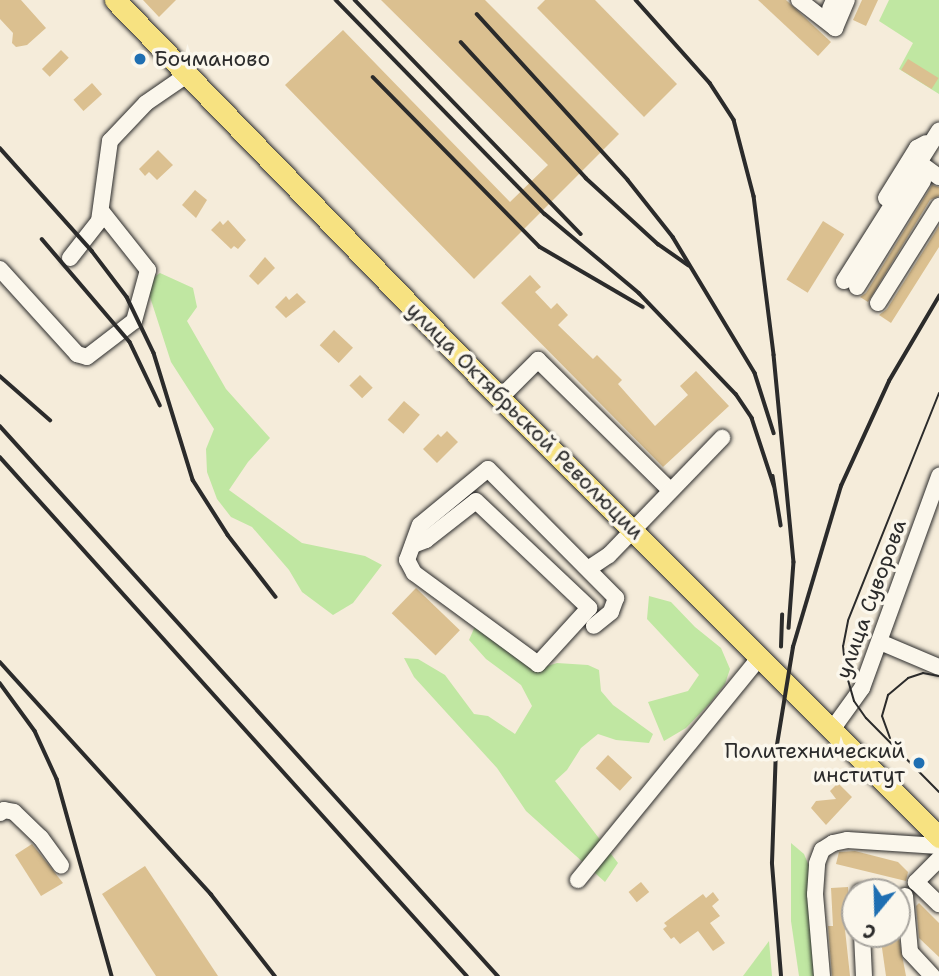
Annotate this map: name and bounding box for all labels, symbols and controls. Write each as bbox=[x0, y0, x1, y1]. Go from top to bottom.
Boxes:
place label: Бочманово bbox=[154, 46, 270, 72]
marker: Бочманово bbox=[132, 51, 148, 67]
street label: улица Октябрьской Революции bbox=[401, 297, 649, 545]
street label: улица Суворова bbox=[831, 516, 911, 682]
place label: Политехнический институт bbox=[725, 738, 905, 788]
marker: Политехнический институт bbox=[911, 755, 927, 771]
north arrow bbox=[841, 878, 911, 948]
text: С bbox=[860, 918, 879, 945]

